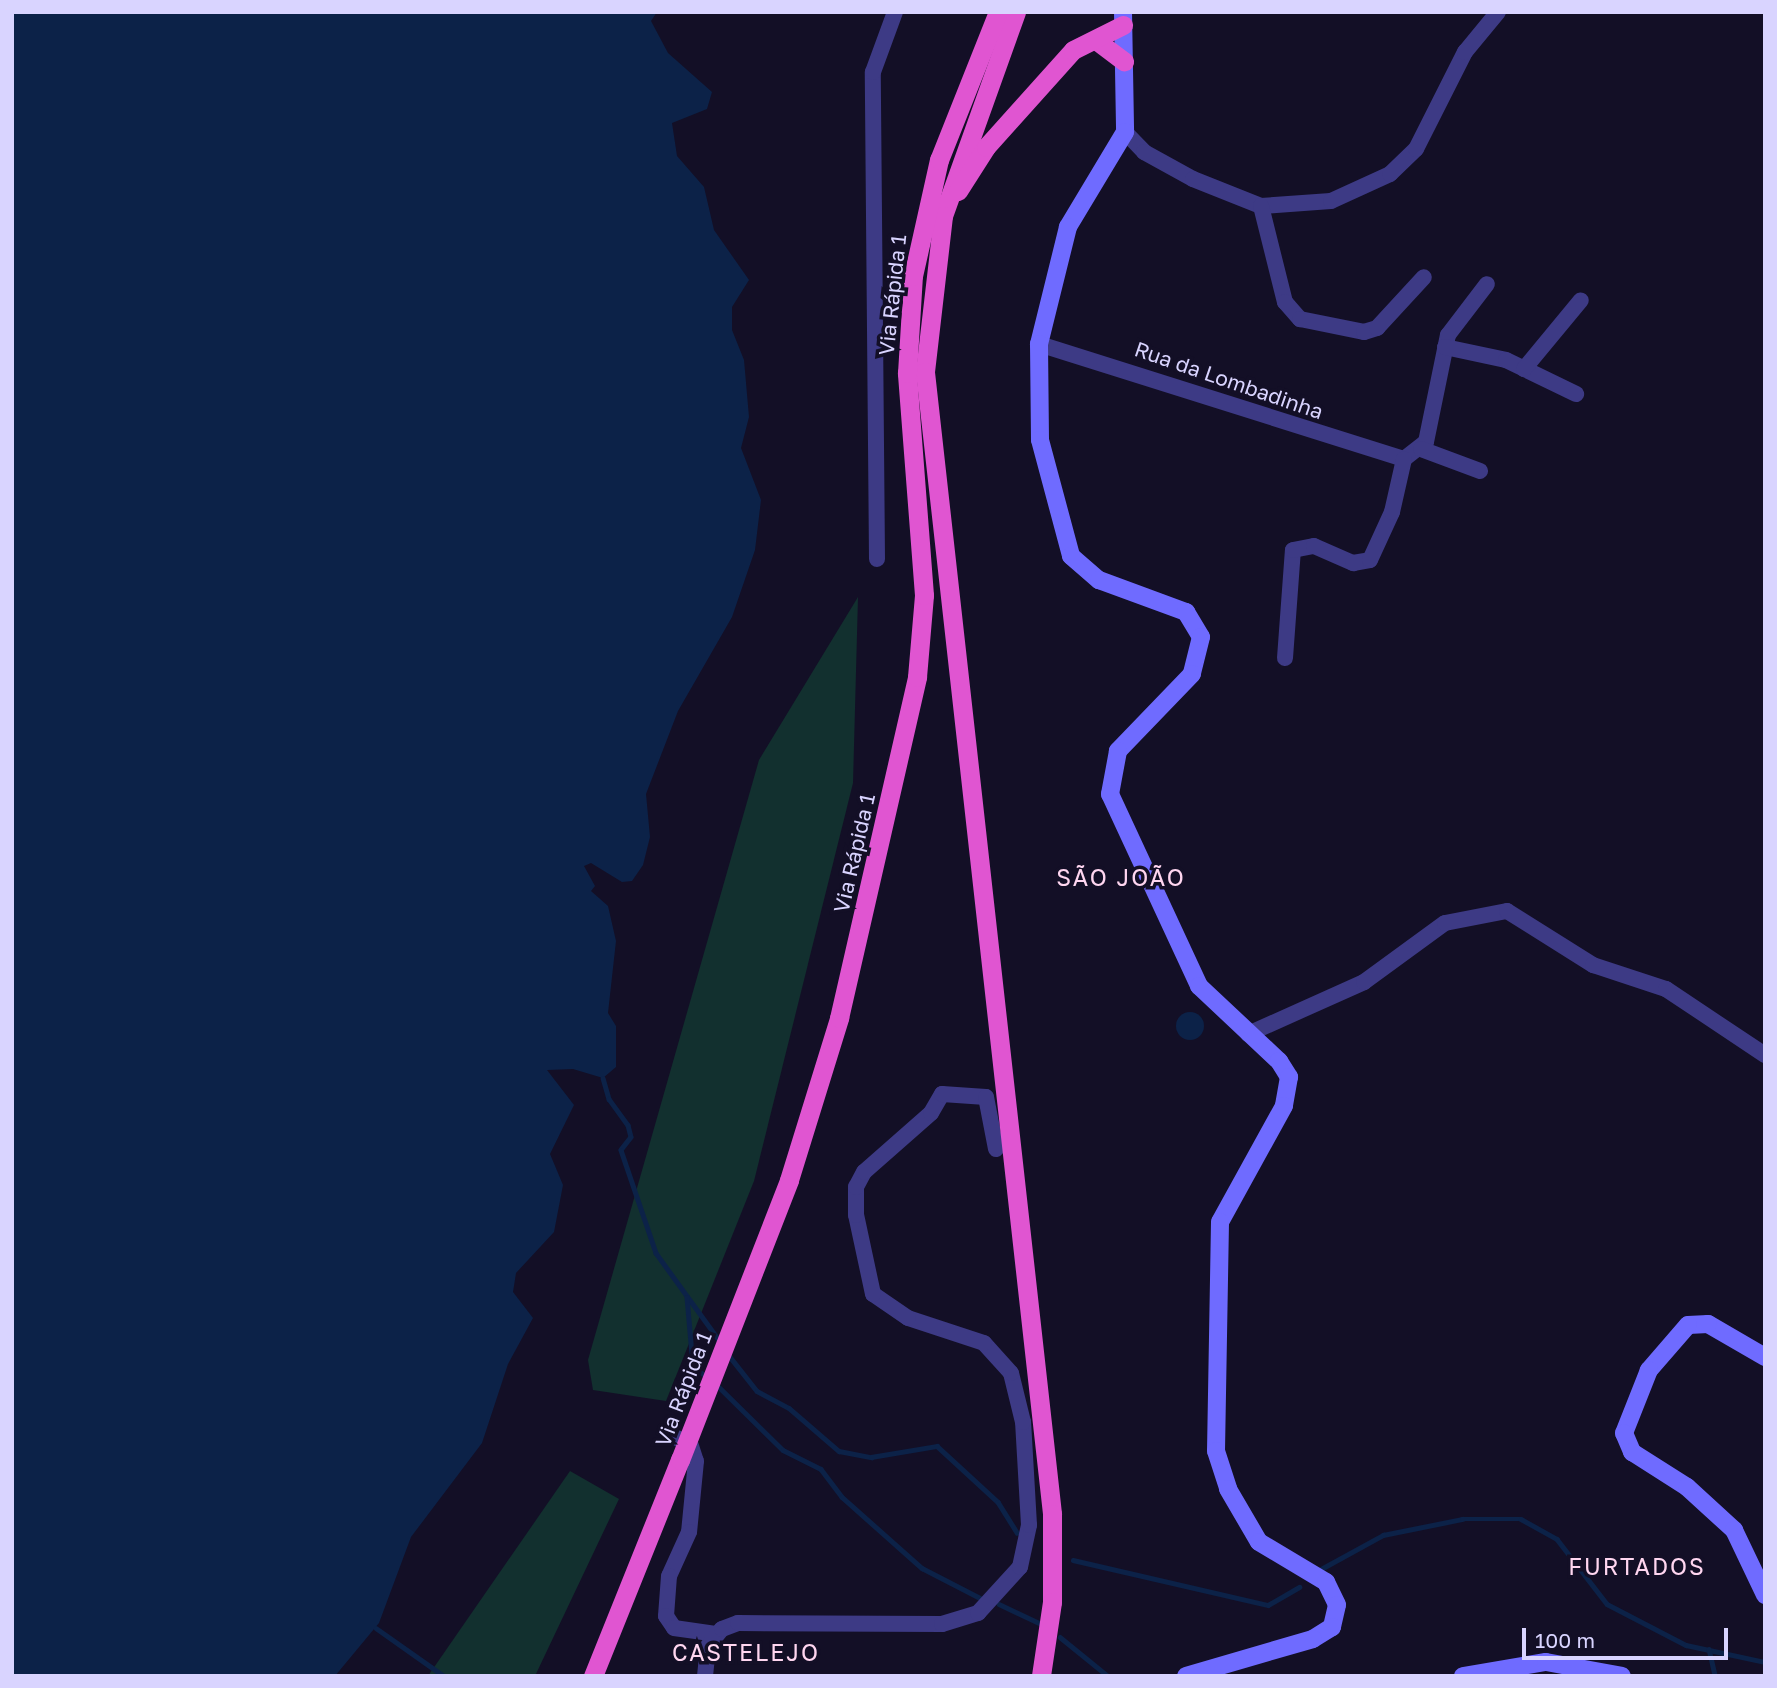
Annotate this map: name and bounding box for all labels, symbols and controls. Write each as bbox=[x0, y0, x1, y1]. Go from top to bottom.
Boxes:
street label: Via Rápida 1 bbox=[873, 233, 911, 357]
street label: Rua da Lombadinha bbox=[1131, 336, 1327, 424]
street label: Via Rápida 1 bbox=[828, 791, 880, 915]
district label: SÃO JOÃO bbox=[1057, 863, 1185, 891]
street label: Via Rápida 1 bbox=[649, 1328, 717, 1450]
district label: FURTADOS bbox=[1569, 1552, 1705, 1580]
scale bar bbox=[1525, 1614, 1732, 1658]
text: 100 m bbox=[1535, 1627, 1595, 1653]
district label: CASTELEJO bbox=[673, 1638, 819, 1666]

